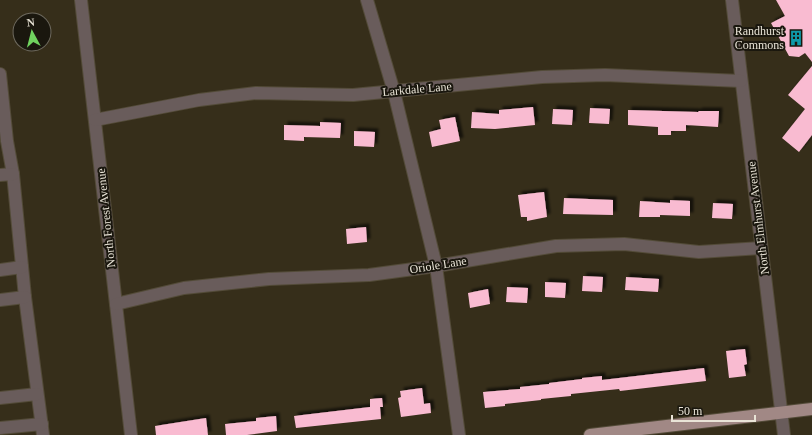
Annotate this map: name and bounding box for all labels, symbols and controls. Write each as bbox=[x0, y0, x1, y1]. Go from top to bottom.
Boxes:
north arrow bbox=[12, 12, 52, 52]
text: N bbox=[26, 16, 36, 29]
place label: Randhurst Commons bbox=[735, 24, 785, 52]
building icon: Randhurst Commons bbox=[787, 29, 805, 47]
street label: Larkdale Lane bbox=[382, 79, 452, 99]
street label: North Elmhurst Avenue bbox=[744, 161, 772, 275]
street label: North Forest Avenue bbox=[94, 168, 118, 268]
street label: Oriole Lane bbox=[408, 254, 468, 276]
scale bar bbox=[672, 397, 755, 423]
text: 50 m bbox=[678, 404, 703, 418]

